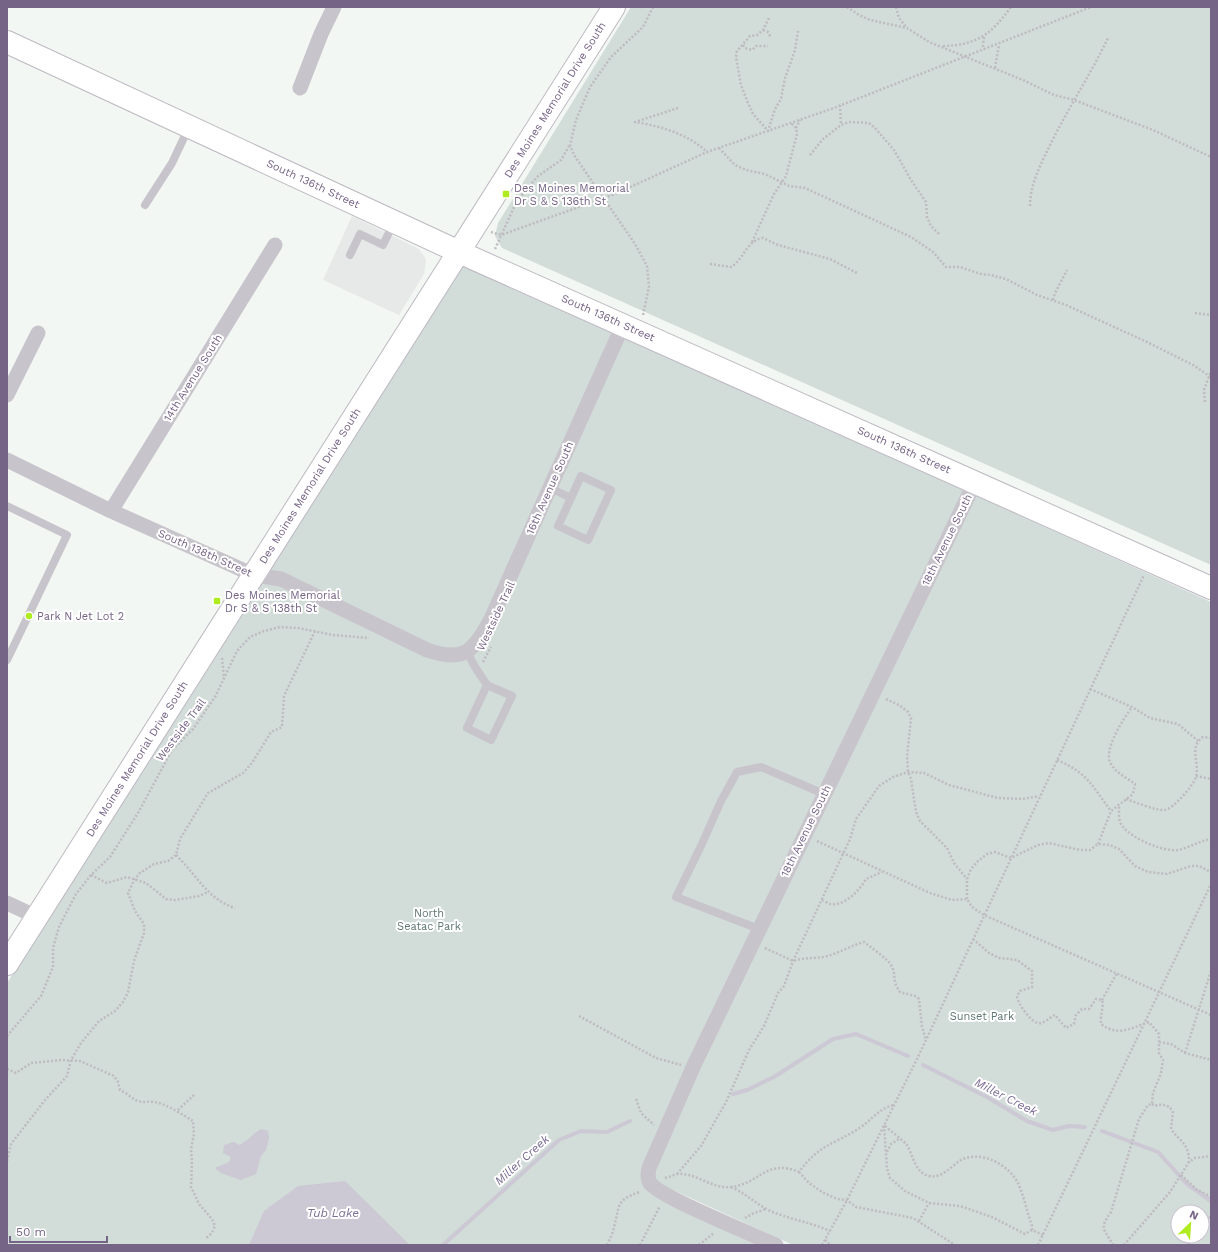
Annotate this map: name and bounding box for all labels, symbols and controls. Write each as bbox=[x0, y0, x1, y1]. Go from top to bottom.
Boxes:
street label: Des Moines Memorial Drive South bbox=[501, 20, 609, 180]
street label: South 136th Street bbox=[264, 157, 362, 211]
place label: Des Moines Memorial Dr S & S 136th St bbox=[514, 182, 630, 208]
marker: Des Moines Memorial Dr S & S 136th St bbox=[501, 189, 511, 199]
street label: South 136th Street bbox=[559, 292, 657, 345]
street label: 14th Avenue South bbox=[161, 332, 225, 424]
street label: Des Moines Memorial Drive South bbox=[256, 406, 364, 566]
street label: South 136th Street bbox=[855, 424, 953, 477]
street label: 16th Avenue South bbox=[524, 440, 576, 536]
street label: 18th Avenue South bbox=[919, 492, 975, 588]
street label: South 138th Street bbox=[156, 526, 254, 580]
street label: Westside Trail bbox=[474, 579, 518, 653]
place label: Des Moines Memorial Dr S & S 138th St bbox=[225, 589, 341, 615]
marker: Des Moines Memorial Dr S & S 138th St bbox=[212, 596, 222, 606]
place label: Park N Jet Lot 2 bbox=[37, 610, 124, 623]
marker: Park N Jet Lot 2 bbox=[24, 611, 34, 621]
street label: Des Moines Memorial Drive South bbox=[83, 679, 191, 839]
street label: Westside Trail bbox=[153, 696, 209, 764]
street label: 18th Avenue South bbox=[778, 783, 834, 879]
park label: North Seatac Park bbox=[397, 907, 461, 933]
park label: Sunset Park bbox=[950, 1010, 1014, 1023]
water label: Miller Creek bbox=[972, 1075, 1040, 1119]
water label: Miller Creek bbox=[492, 1132, 552, 1188]
north arrow bbox=[1170, 1204, 1210, 1244]
water label: Tub Lake bbox=[307, 1206, 359, 1220]
text: N bbox=[1188, 1208, 1200, 1223]
scale bar bbox=[10, 1218, 107, 1244]
text: 50 m bbox=[16, 1225, 46, 1239]

